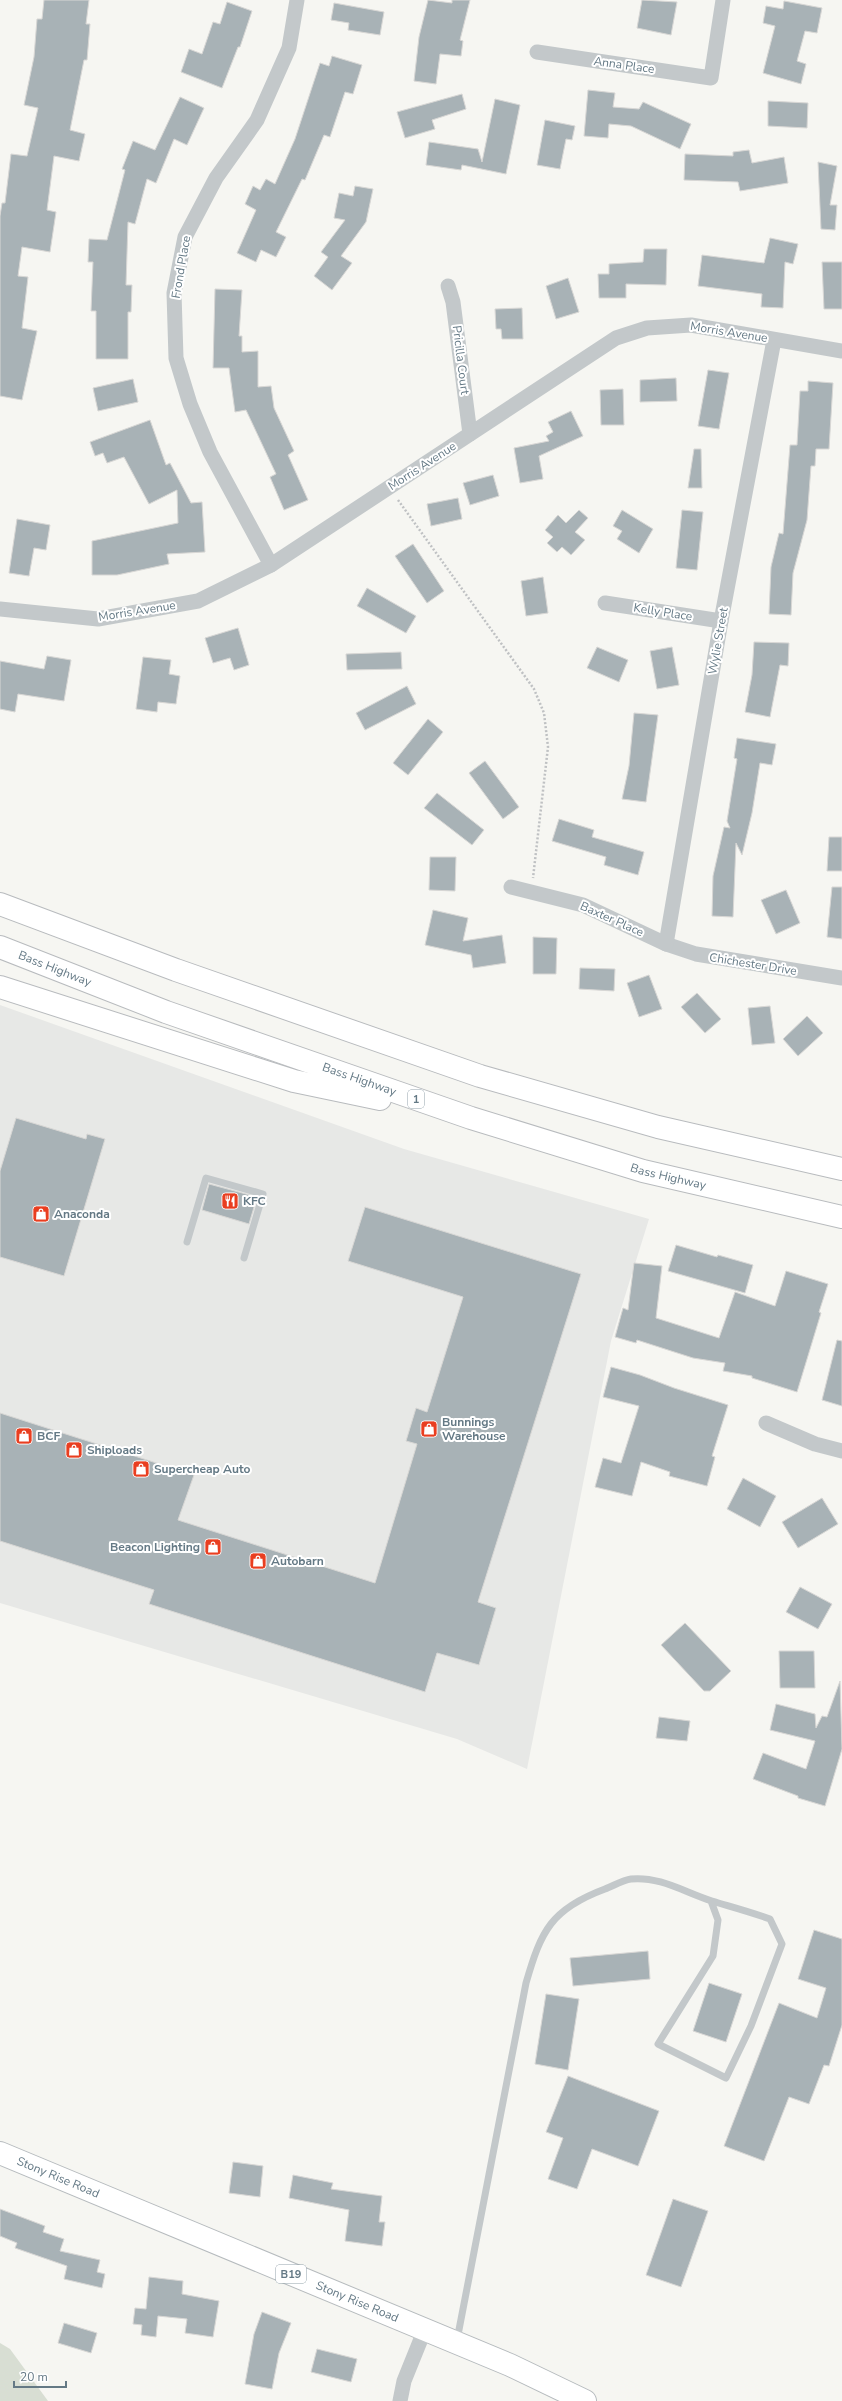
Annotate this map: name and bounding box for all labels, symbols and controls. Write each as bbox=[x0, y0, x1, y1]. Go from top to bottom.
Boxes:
street label: Anna Place bbox=[593, 53, 655, 77]
street label: Frond Place bbox=[168, 234, 194, 300]
street label: Morris Avenue bbox=[689, 318, 769, 346]
street label: Pricilla Court bbox=[449, 325, 473, 396]
street label: Morris Avenue bbox=[385, 438, 459, 494]
street label: Morris Avenue bbox=[97, 597, 177, 625]
street label: Kelly Place bbox=[632, 599, 694, 625]
street label: Wylie Street bbox=[704, 606, 732, 676]
street label: Baxter Place bbox=[578, 898, 646, 940]
street label: Bass Highway bbox=[16, 947, 95, 990]
street label: Chichester Drive bbox=[708, 949, 798, 979]
street label: Bass Highway bbox=[320, 1059, 399, 1100]
road number: 1 bbox=[408, 1090, 424, 1108]
street label: Bass Highway bbox=[628, 1160, 708, 1194]
restaurant icon: KFC bbox=[220, 1191, 240, 1211]
place label: KFC bbox=[243, 1193, 266, 1209]
shop icon: Anaconda bbox=[31, 1204, 51, 1224]
place label: Anaconda bbox=[54, 1206, 110, 1222]
place label: Bunnings Warehouse bbox=[442, 1414, 506, 1444]
shop icon: Bunnings Warehouse bbox=[419, 1419, 439, 1439]
shop icon: BCF bbox=[14, 1426, 34, 1446]
place label: BCF bbox=[37, 1428, 60, 1444]
shop icon: Shiploads bbox=[64, 1440, 84, 1460]
place label: Shiploads bbox=[87, 1442, 142, 1458]
shop icon: Supercheap Auto bbox=[131, 1459, 151, 1479]
place label: Supercheap Auto bbox=[154, 1461, 250, 1477]
shop icon: Beacon Lighting bbox=[203, 1537, 223, 1557]
place label: Beacon Lighting bbox=[110, 1539, 200, 1555]
shop icon: Autobarn bbox=[248, 1551, 268, 1571]
place label: Autobarn bbox=[271, 1553, 324, 1569]
street label: Stony Rise Road bbox=[14, 2153, 102, 2202]
road number: B19 bbox=[276, 2265, 306, 2283]
street label: Stony Rise Road bbox=[314, 2277, 401, 2326]
scale bar bbox=[14, 2363, 66, 2389]
text: 20 m bbox=[20, 2369, 48, 2385]

